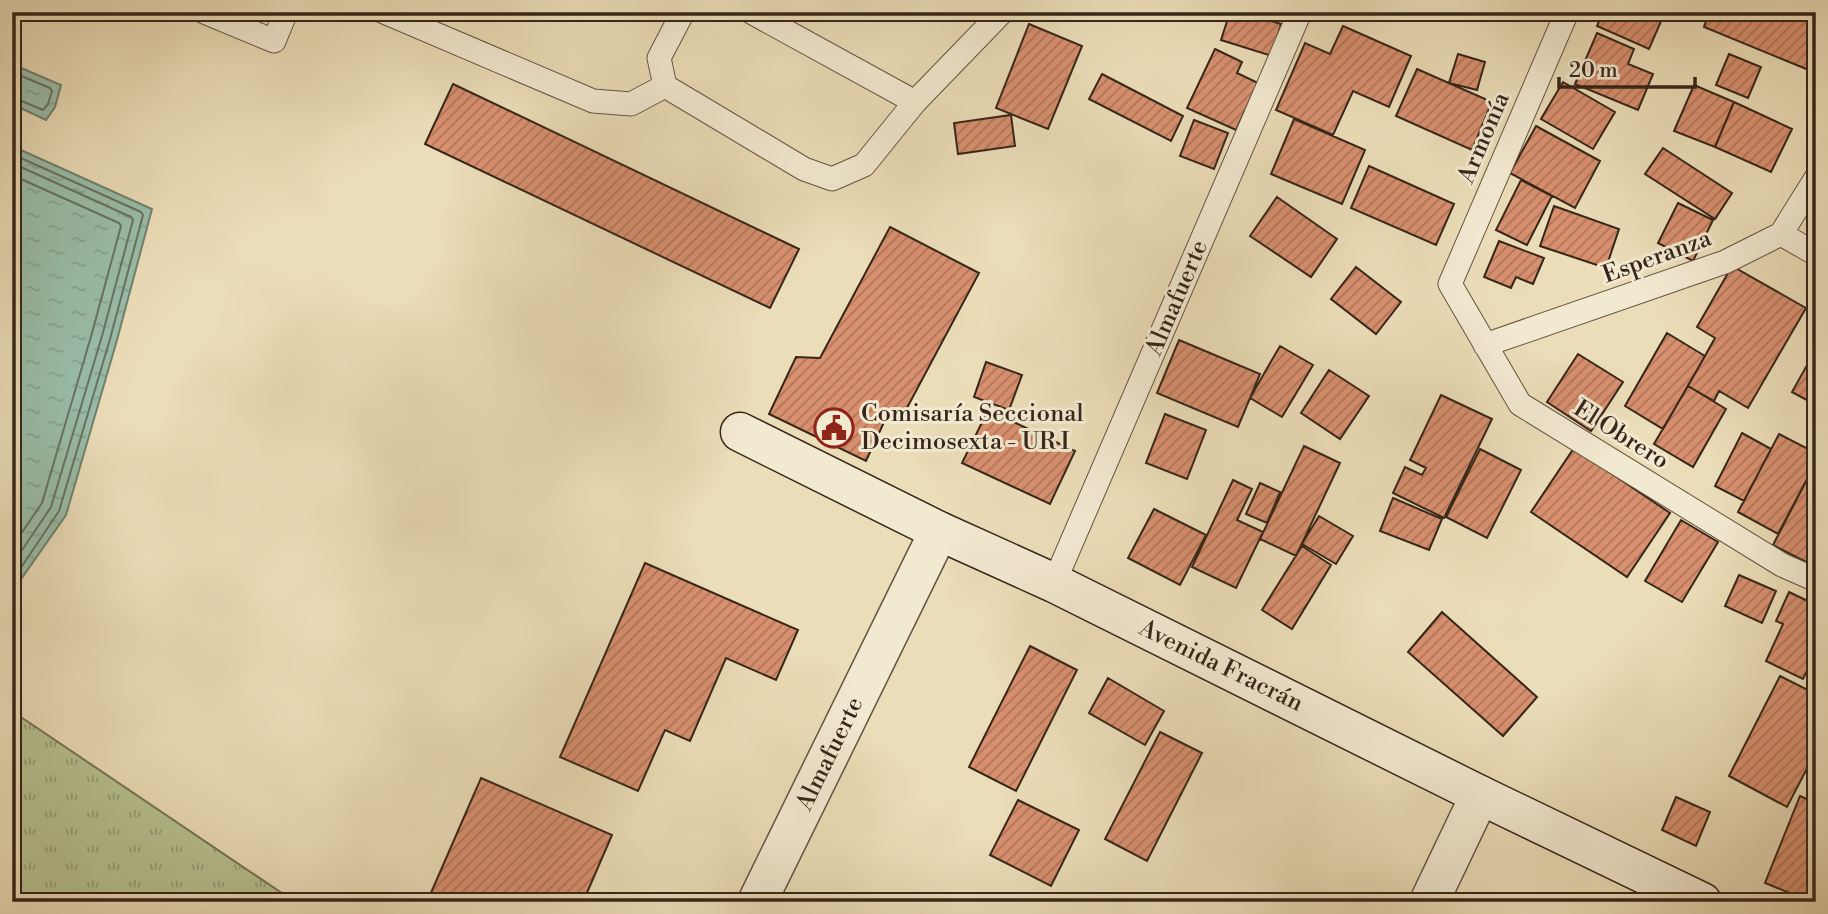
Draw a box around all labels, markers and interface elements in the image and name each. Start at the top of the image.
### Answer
scale bar [1559,46,1695,90]
text: 20 m [1569,58,1618,84]
street label: Armonía [1451,87,1517,189]
street label: Esperanza [1599,223,1716,291]
street label: Almafuerte [1139,236,1215,361]
street label: El Obrero [1568,394,1674,476]
place label: Comisaría Seccional Decimosexta - UR I [861,399,1084,457]
public building icon: Comisaría Seccional Decimosexta - UR I [813,407,855,449]
street label: Avenida Fracrán [1133,613,1308,719]
street label: Almafuerte [789,692,870,817]

